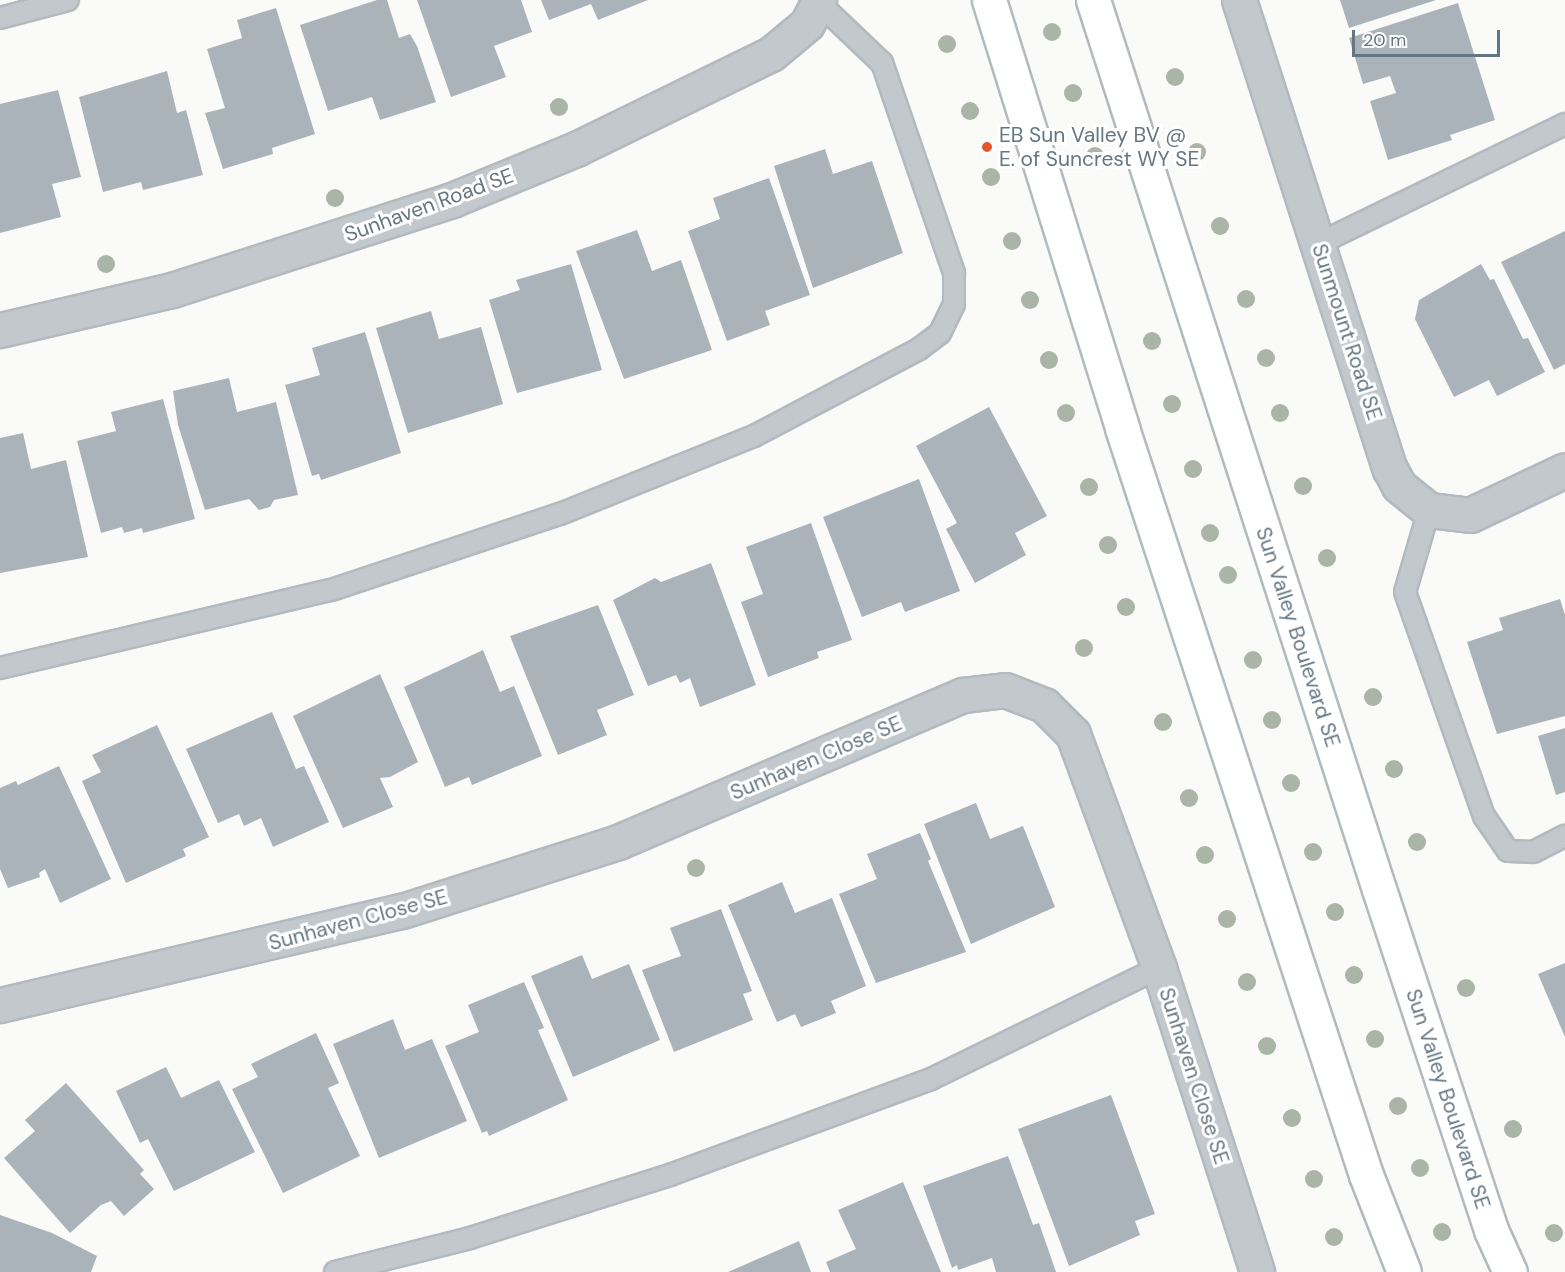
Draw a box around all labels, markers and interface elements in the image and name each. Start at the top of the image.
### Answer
scale bar [1355,18,1504,56]
text: 20 m [1363,28,1406,52]
place label: EB Sun Valley BV @ E. of Suncrest WY SE [999,122,1199,172]
marker: EB Sun Valley BV @ E. of Suncrest WY SE [980,140,994,154]
street label: Sunhaven Road SE [341,163,517,247]
street label: Sunmount Road SE [1307,241,1387,423]
street label: Sun Valley Boulevard SE [1251,524,1345,750]
street label: Sunhaven Close SE [726,710,906,806]
street label: Sunhaven Close SE [266,884,450,956]
street label: Sunhaven Close SE [1154,985,1234,1167]
street label: Sun Valley Boulevard SE [1401,986,1495,1212]

